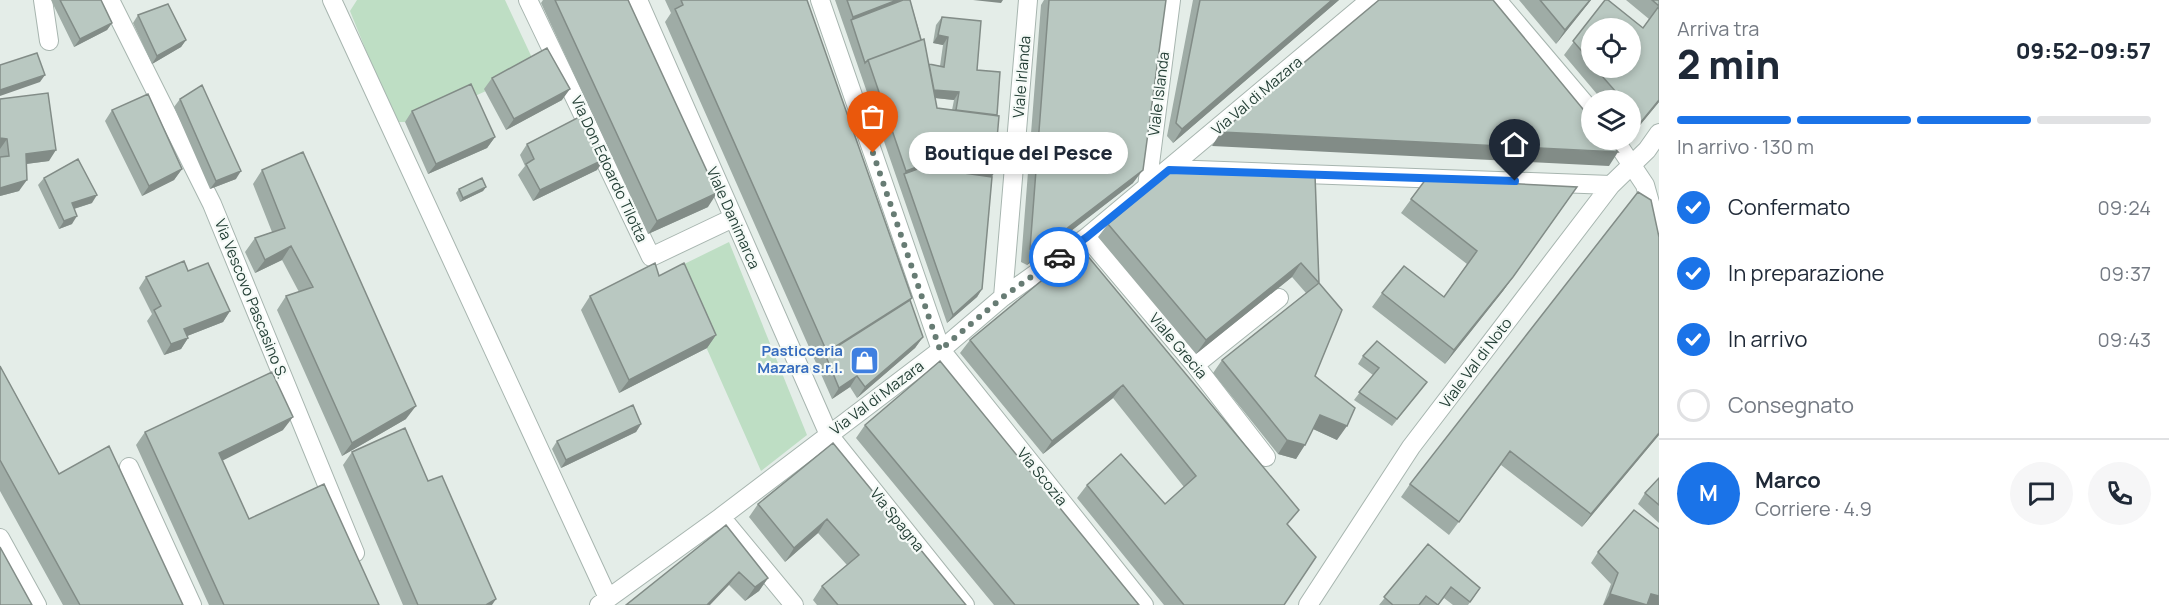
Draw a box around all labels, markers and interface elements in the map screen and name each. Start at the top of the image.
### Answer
text: Arriva tra [1677,15,1759,42]
map controls [1581,18,1641,150]
button: locate [1581,18,1641,78]
street label: Viale Irlanda [1007,35,1036,119]
text: 09:52–09:57 [2016,36,2151,66]
text: 2 min [1677,37,1780,91]
street label: Viale Islanda [1143,50,1174,137]
street label: Via Val di Mazara [1207,51,1306,140]
button: layers [1581,90,1641,150]
pin [847,91,898,153]
street label: Via Don Edoardo Tilotta [566,92,653,245]
icon: bag [856,100,889,133]
pin [1489,119,1540,181]
icon: home [1498,128,1531,161]
callout: Boutique del Pesce [909,132,1128,174]
text: In arrivo · 130 m [1677,133,1814,160]
text: Boutique del Pesce [924,139,1113,166]
street label: Viale Danimarca [702,163,765,272]
icon: check [1677,191,1710,224]
text: Confermato [1728,192,1850,222]
text: 09:24 [2098,194,2151,221]
street label: Via Vescovo Pascasino S. [210,216,293,382]
courier [1029,227,1089,287]
icon: car [1043,241,1076,274]
icon: check [1677,257,1710,290]
text: In preparazione [1728,258,1884,288]
text: 09:37 [2099,260,2151,287]
street label: Viale Grecia [1145,308,1212,383]
street label: Viale Val di Noto [1435,313,1517,412]
icon: check [1677,323,1710,356]
text: In arrivo [1728,324,1808,354]
text: 09:43 [2098,326,2151,353]
place label: Pasticceria Mazara s.r.l. [757,340,843,378]
shop icon: Pasticceria Mazara s.r.l. [848,344,880,376]
street label: Via Val di Mazara [825,355,928,440]
text: Consegnato [1728,390,1854,420]
street label: Via Scozia [1012,443,1072,510]
button: chat [2010,462,2073,525]
button: phone [2088,462,2151,525]
text: Marco [1755,465,1821,495]
text: M [1699,478,1718,508]
street label: Via Spagna [865,483,930,556]
text: Corriere · 4.9 [1755,495,1872,522]

